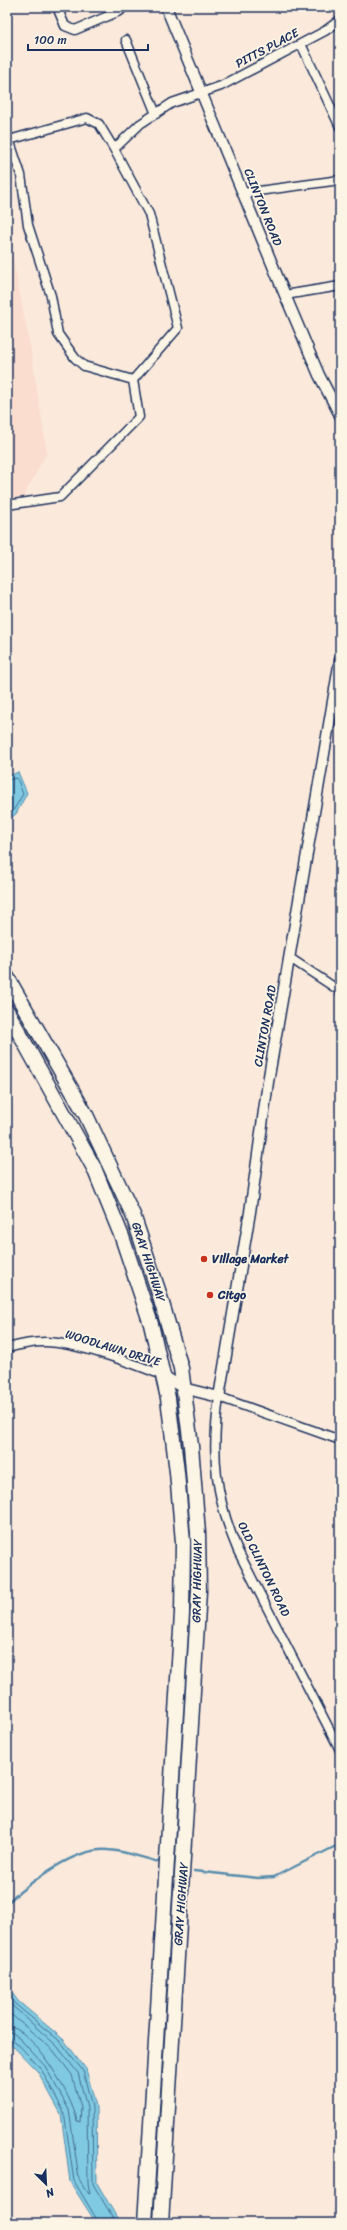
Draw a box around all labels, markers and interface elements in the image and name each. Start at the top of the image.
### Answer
street label: PITTS PLACE [231,21,304,74]
scale bar [28,26,148,52]
text: 100 m [34,29,67,51]
street label: CLINTON ROAD [237,165,289,250]
street label: CLINTON ROAD [247,983,283,1068]
street label: GRAY HIGHWAY [125,1219,172,1305]
place label: Village Market [212,1248,290,1270]
marker: Village Market [199,1254,209,1264]
place label: Citgo [217,1284,247,1306]
marker: Citgo [205,1290,215,1300]
street label: WOODLAWN DRIVE [62,1323,165,1373]
street label: OLD CLINTON ROAD [231,1518,297,1620]
street label: GRAY HIGHWAY [185,1539,209,1623]
street label: GRAY HIGHWAY [167,1861,195,1946]
north arrow [26,2164,66,2204]
text: N [42,2182,58,2203]

